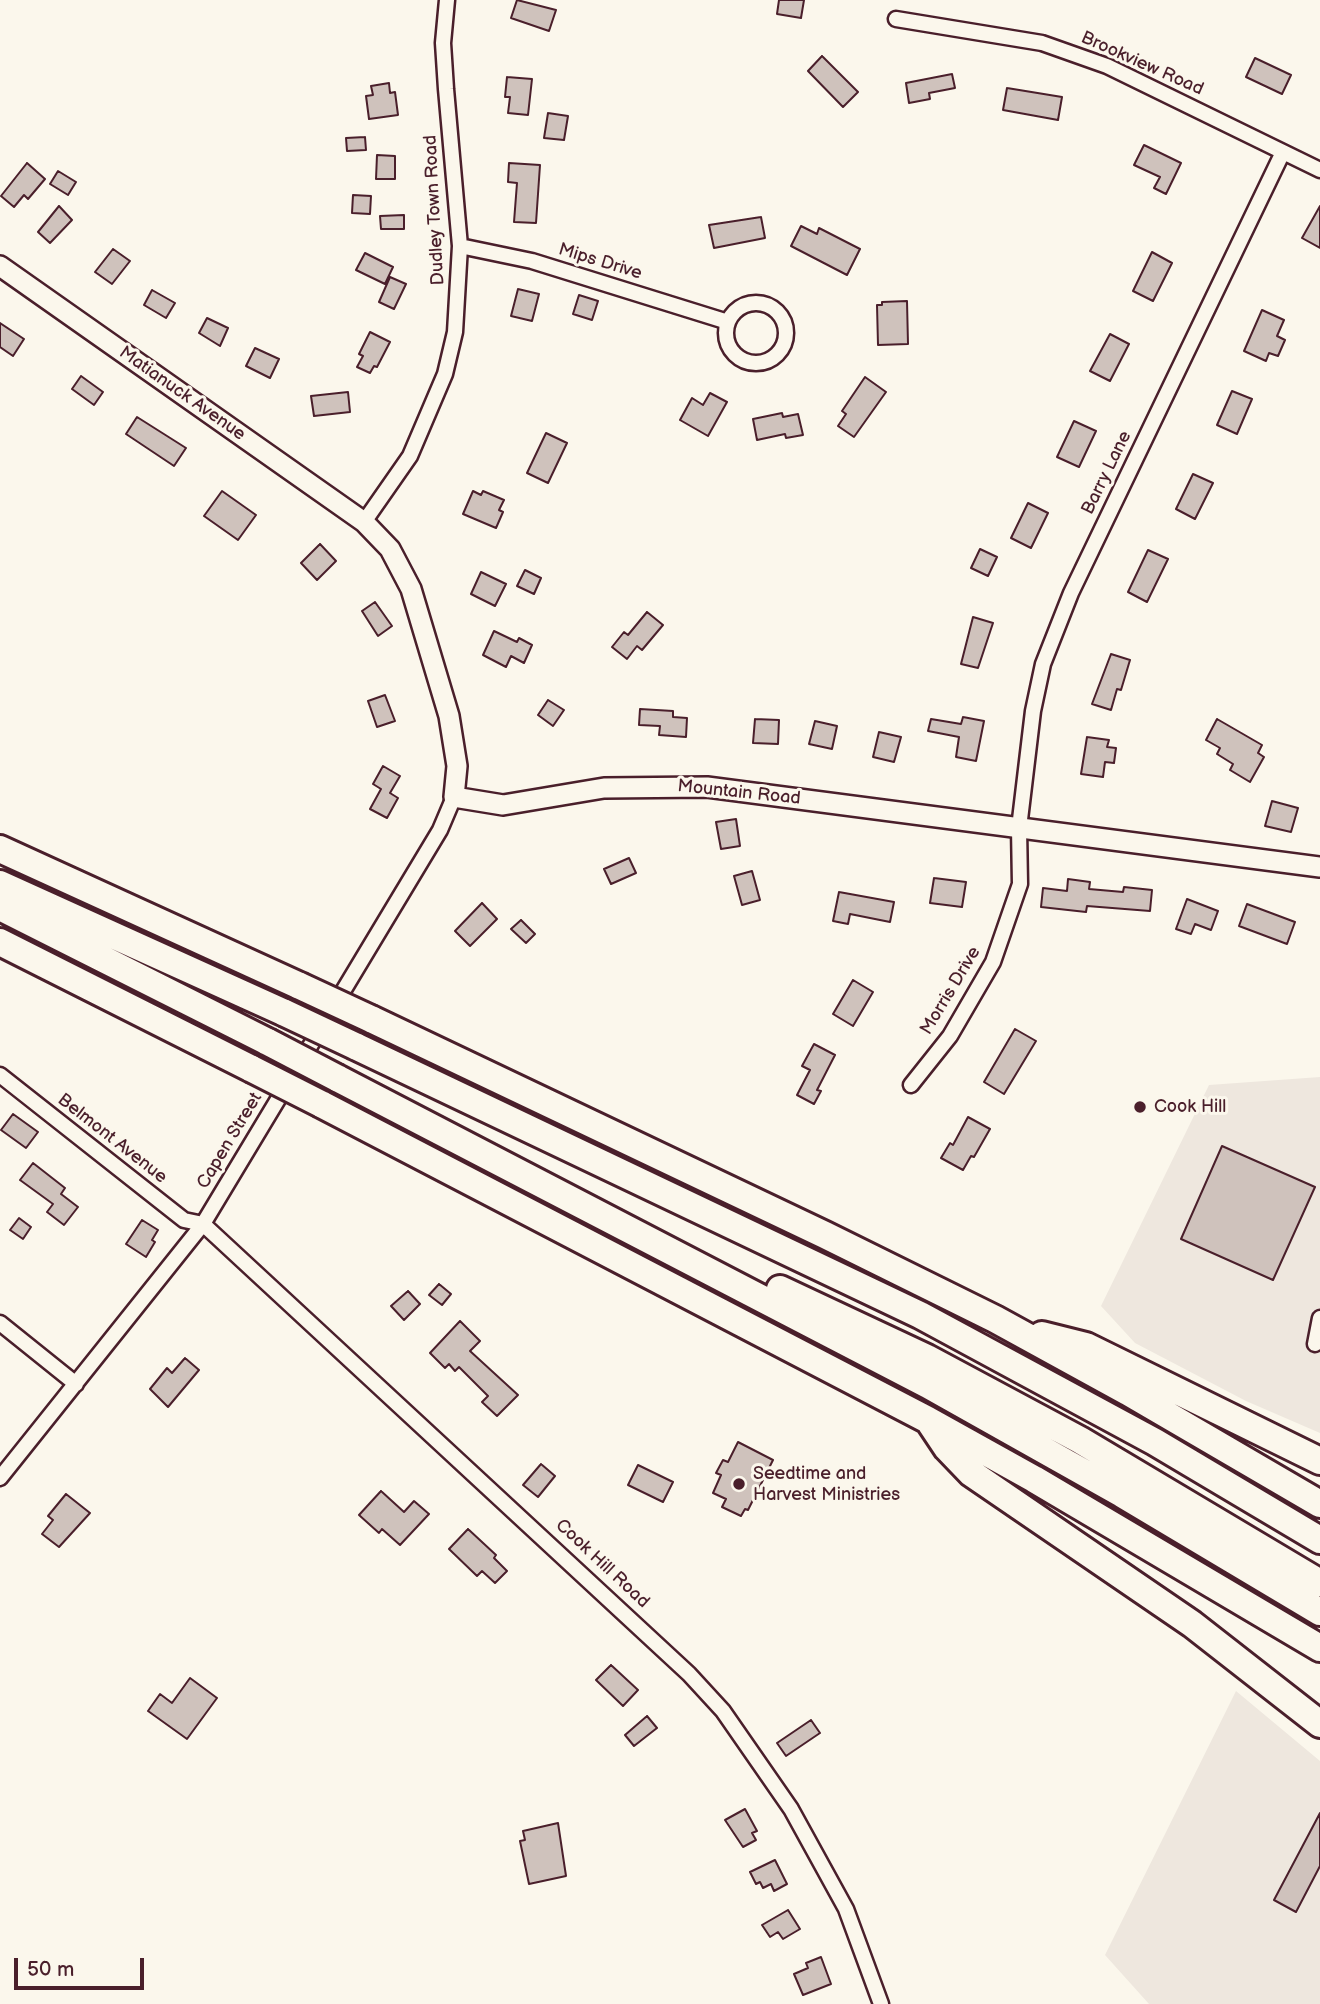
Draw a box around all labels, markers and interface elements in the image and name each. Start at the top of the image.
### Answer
street label: Brookview Road [1077,27,1207,101]
street label: Dudley Town Road [420,134,450,286]
street label: Mips Drive [556,239,644,285]
street label: Matianuck Avenue [115,342,249,446]
street label: Barry Lane [1078,428,1136,518]
street label: Mountain Road [676,776,802,810]
street label: Morris Drive [916,943,986,1039]
street label: Capen Street [193,1089,267,1193]
street label: Belmont Avenue [53,1090,171,1188]
place label: Cook Hill [1154,1096,1226,1118]
marker: Cook Hill [1132,1099,1148,1115]
place label: Seedtime and Harvest Ministries [753,1463,900,1506]
marker: Seedtime and Harvest Ministries [731,1476,747,1492]
street label: Cook Hill Road [550,1515,654,1613]
scale bar [18,1944,147,1988]
text: 50 m [27,1957,74,1982]

